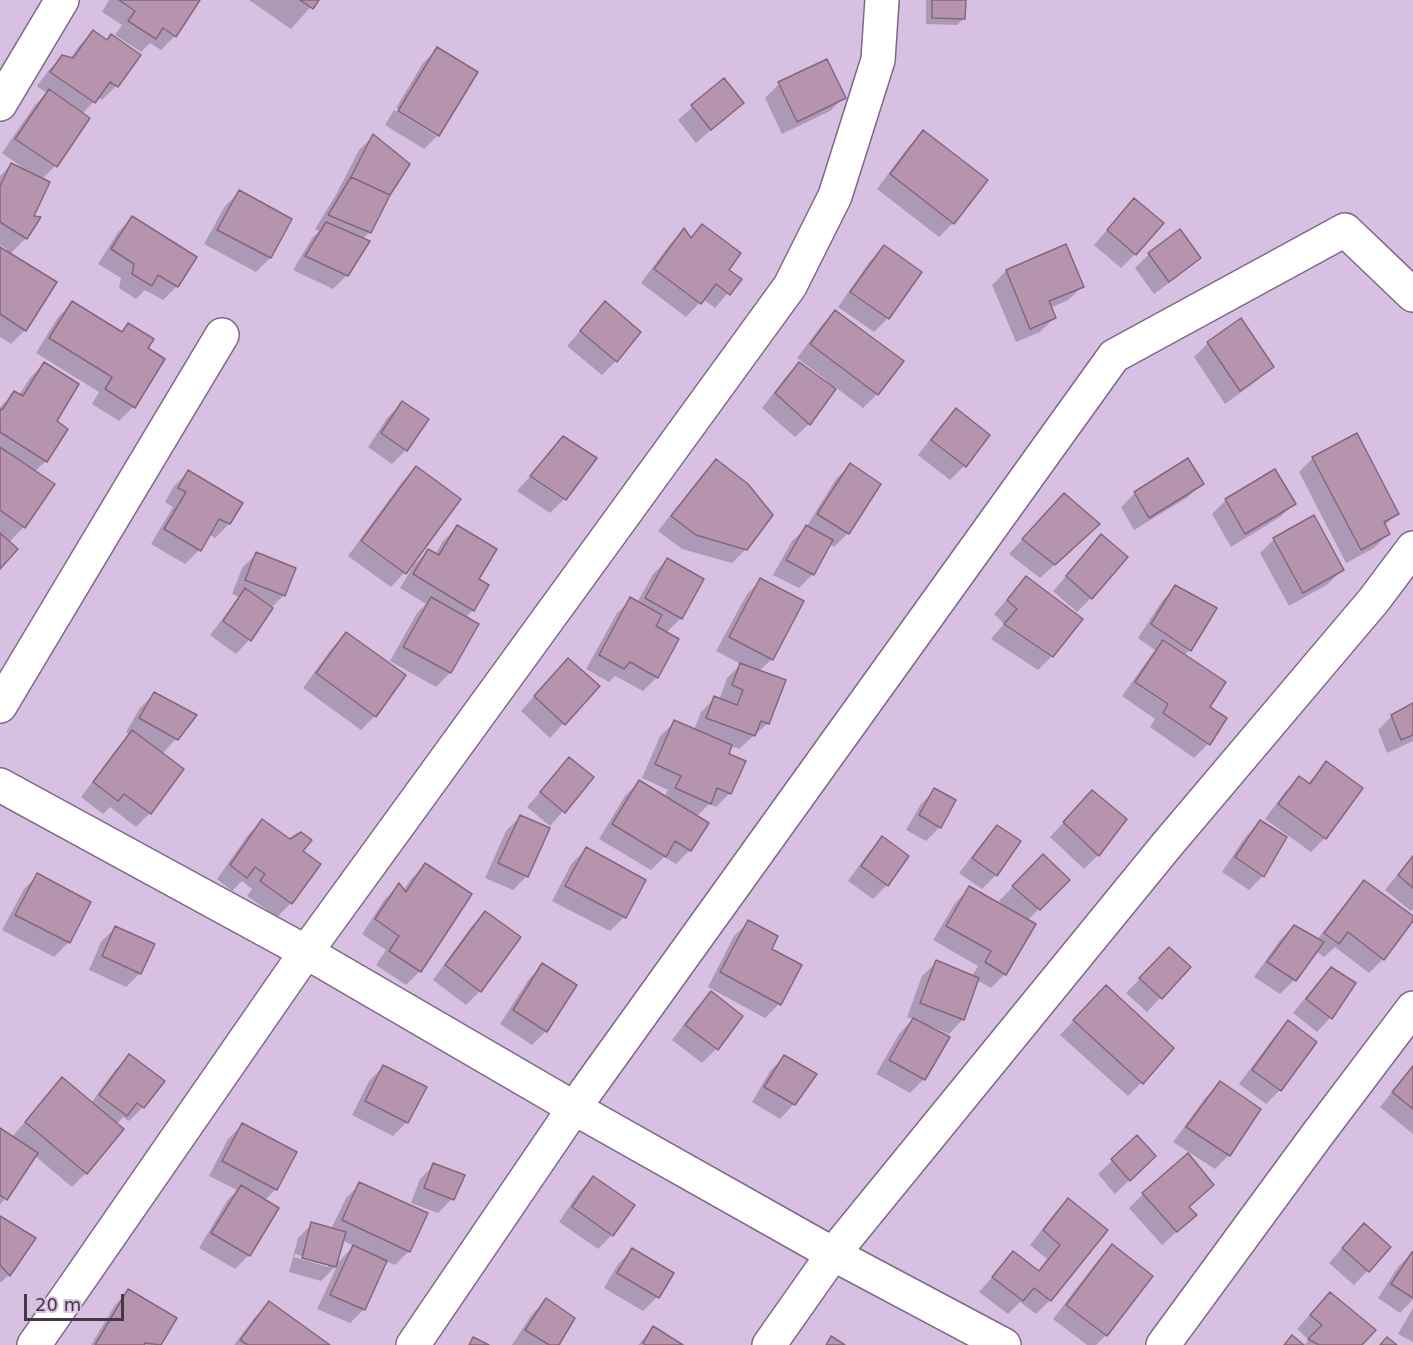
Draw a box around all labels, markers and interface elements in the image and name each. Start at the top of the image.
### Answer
scale bar [27,1282,128,1320]
text: 20 m [35,1294,81,1315]

